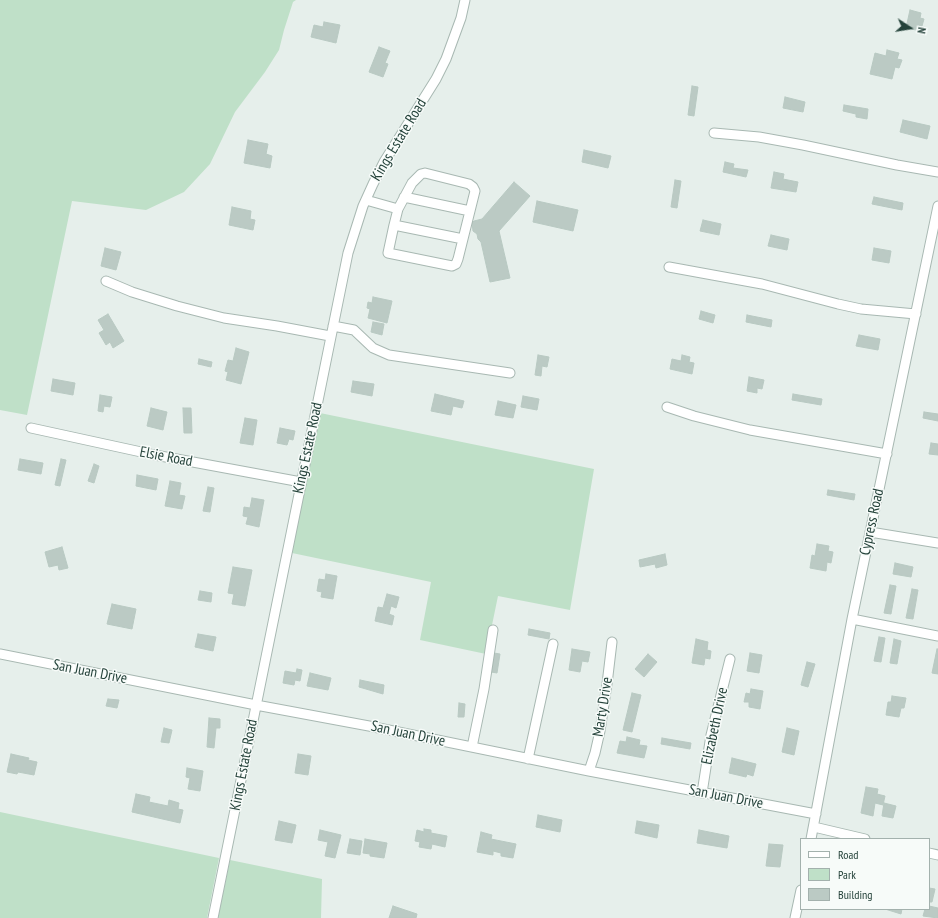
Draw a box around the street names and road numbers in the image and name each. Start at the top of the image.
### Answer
street label: Kings Estate Road [367,96,431,184]
street label: Kings Estate Road [290,401,326,495]
street label: Elsie Road [138,443,194,471]
street label: Cypress Road [856,487,888,557]
street label: San Juan Drive [51,656,129,688]
street label: Marty Drive [589,676,617,738]
street label: Elizabeth Drive [698,686,732,766]
street label: San Juan Drive [369,717,447,751]
street label: Kings Estate Road [226,718,262,812]
street label: San Juan Drive [687,781,765,813]

